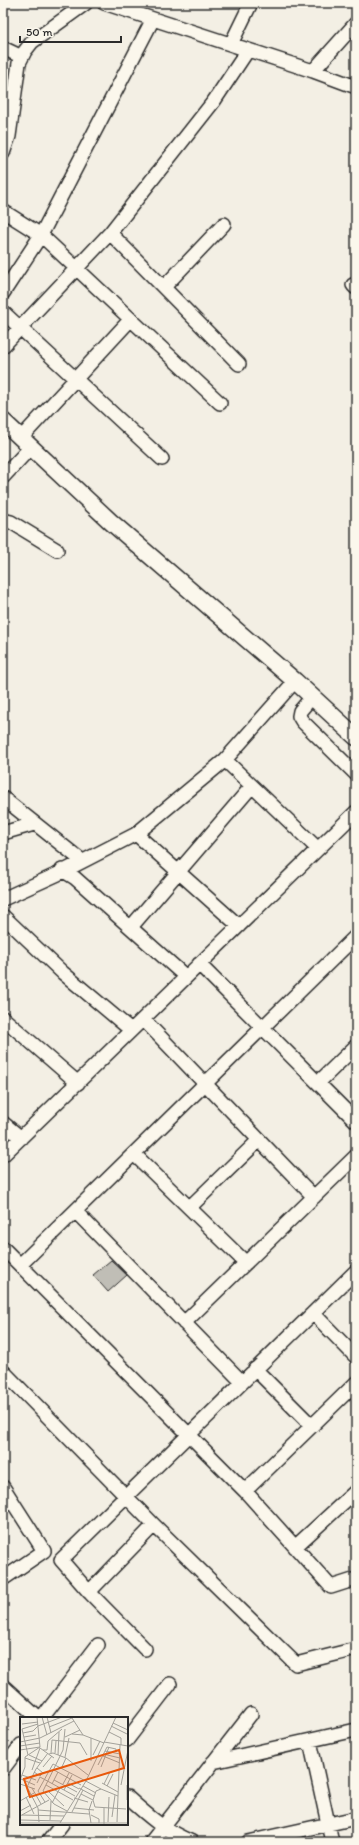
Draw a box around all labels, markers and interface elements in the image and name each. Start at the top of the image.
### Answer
scale bar [20,18,121,44]
text: 50 m [26,25,52,39]
inset map [20,1717,128,1825]

